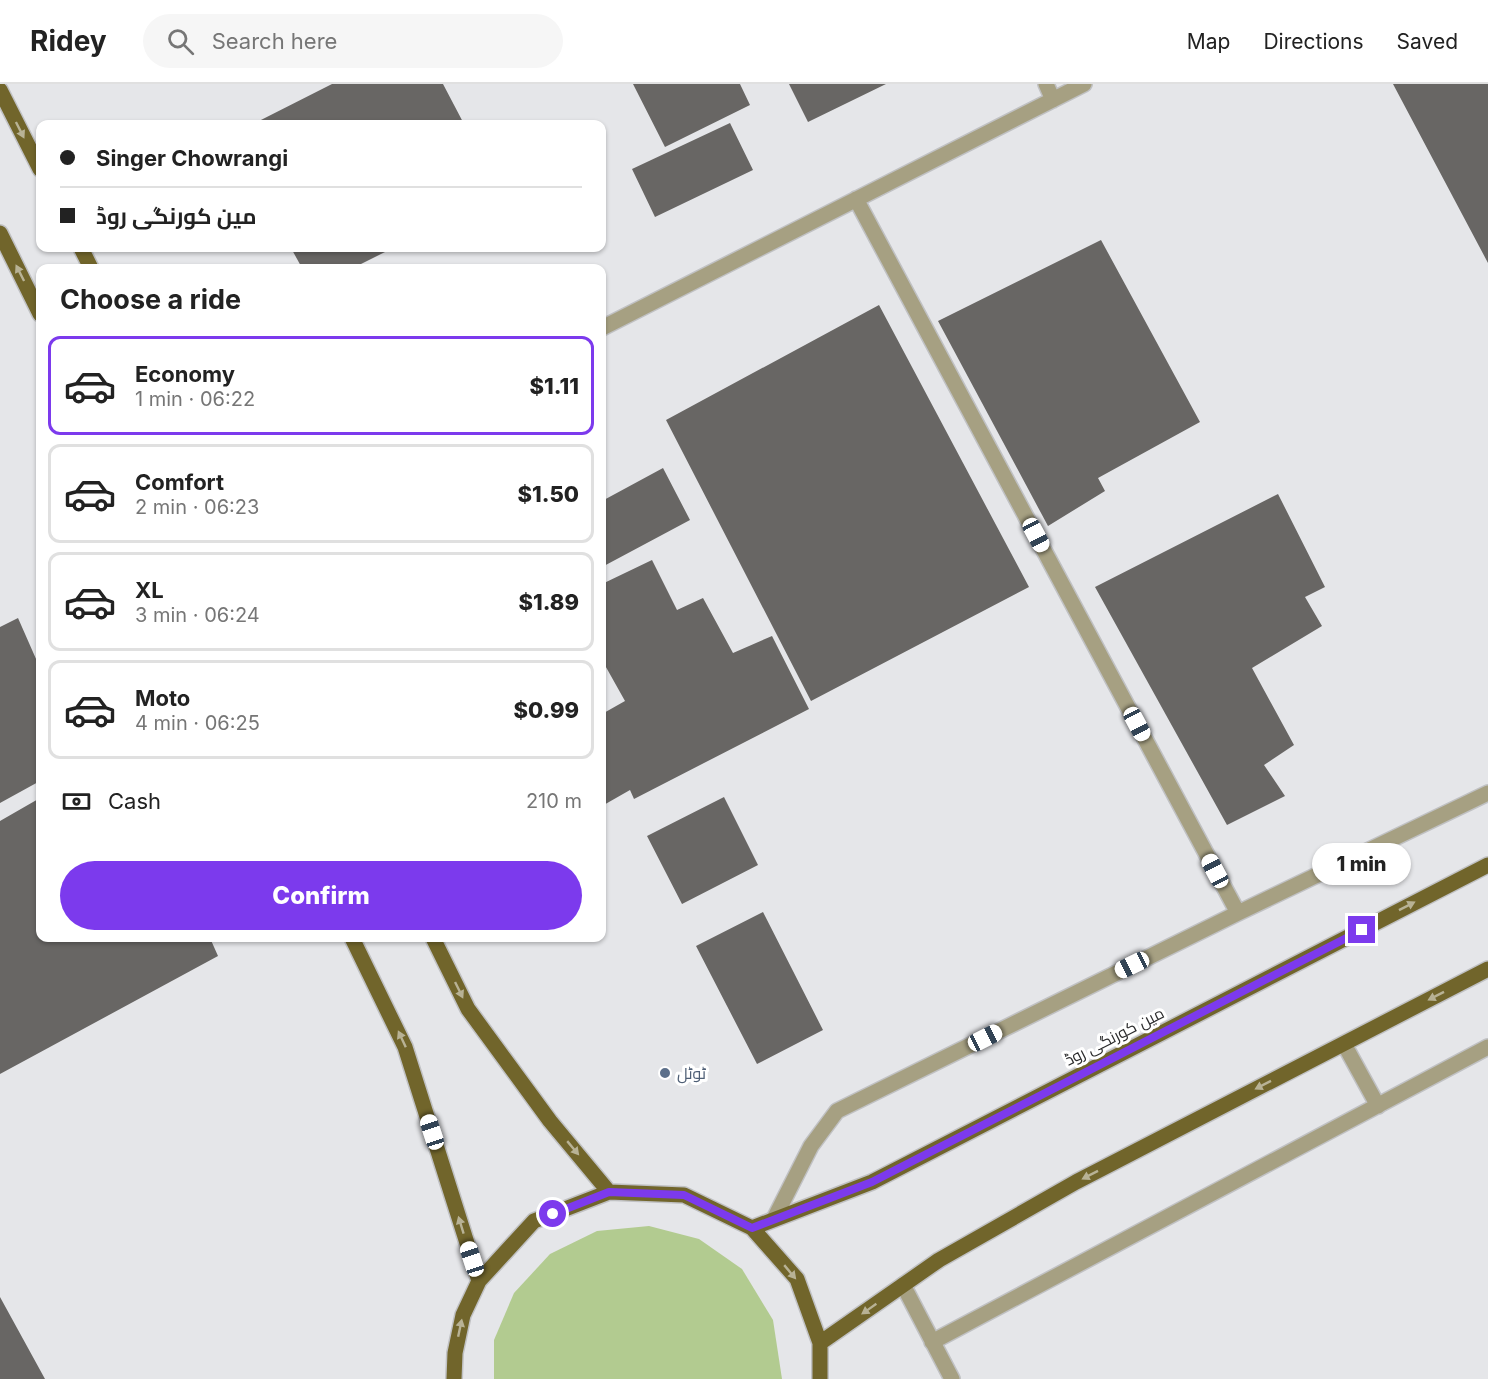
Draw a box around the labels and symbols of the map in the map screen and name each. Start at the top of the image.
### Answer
one-way arrow [15,121,25,138]
one-way arrow [16,265,25,282]
car [1020,515,1052,555]
car [1121,704,1153,744]
callout: 1 min [1312,843,1412,885]
car [1199,851,1231,891]
one-way arrow [1398,902,1416,912]
route end [1348,916,1375,943]
car [1112,949,1152,981]
one-way arrow [454,982,464,999]
one-way arrow [1427,991,1444,1001]
street label: مین کورنگی روڈ [1061,1002,1168,1071]
car [965,1022,1005,1054]
one-way arrow [397,1031,406,1048]
place label: ٹوٹل [677,1063,707,1084]
marker: ٹوٹل [658,1066,672,1080]
one-way arrow [1254,1080,1272,1090]
car [418,1112,446,1152]
one-way arrow [566,1140,579,1156]
one-way arrow [1081,1170,1098,1180]
route start [539,1200,566,1227]
one-way arrow [456,1216,465,1234]
car [458,1239,486,1279]
one-way arrow [784,1264,797,1280]
one-way arrow [862,1303,878,1315]
one-way arrow [456,1318,465,1337]

